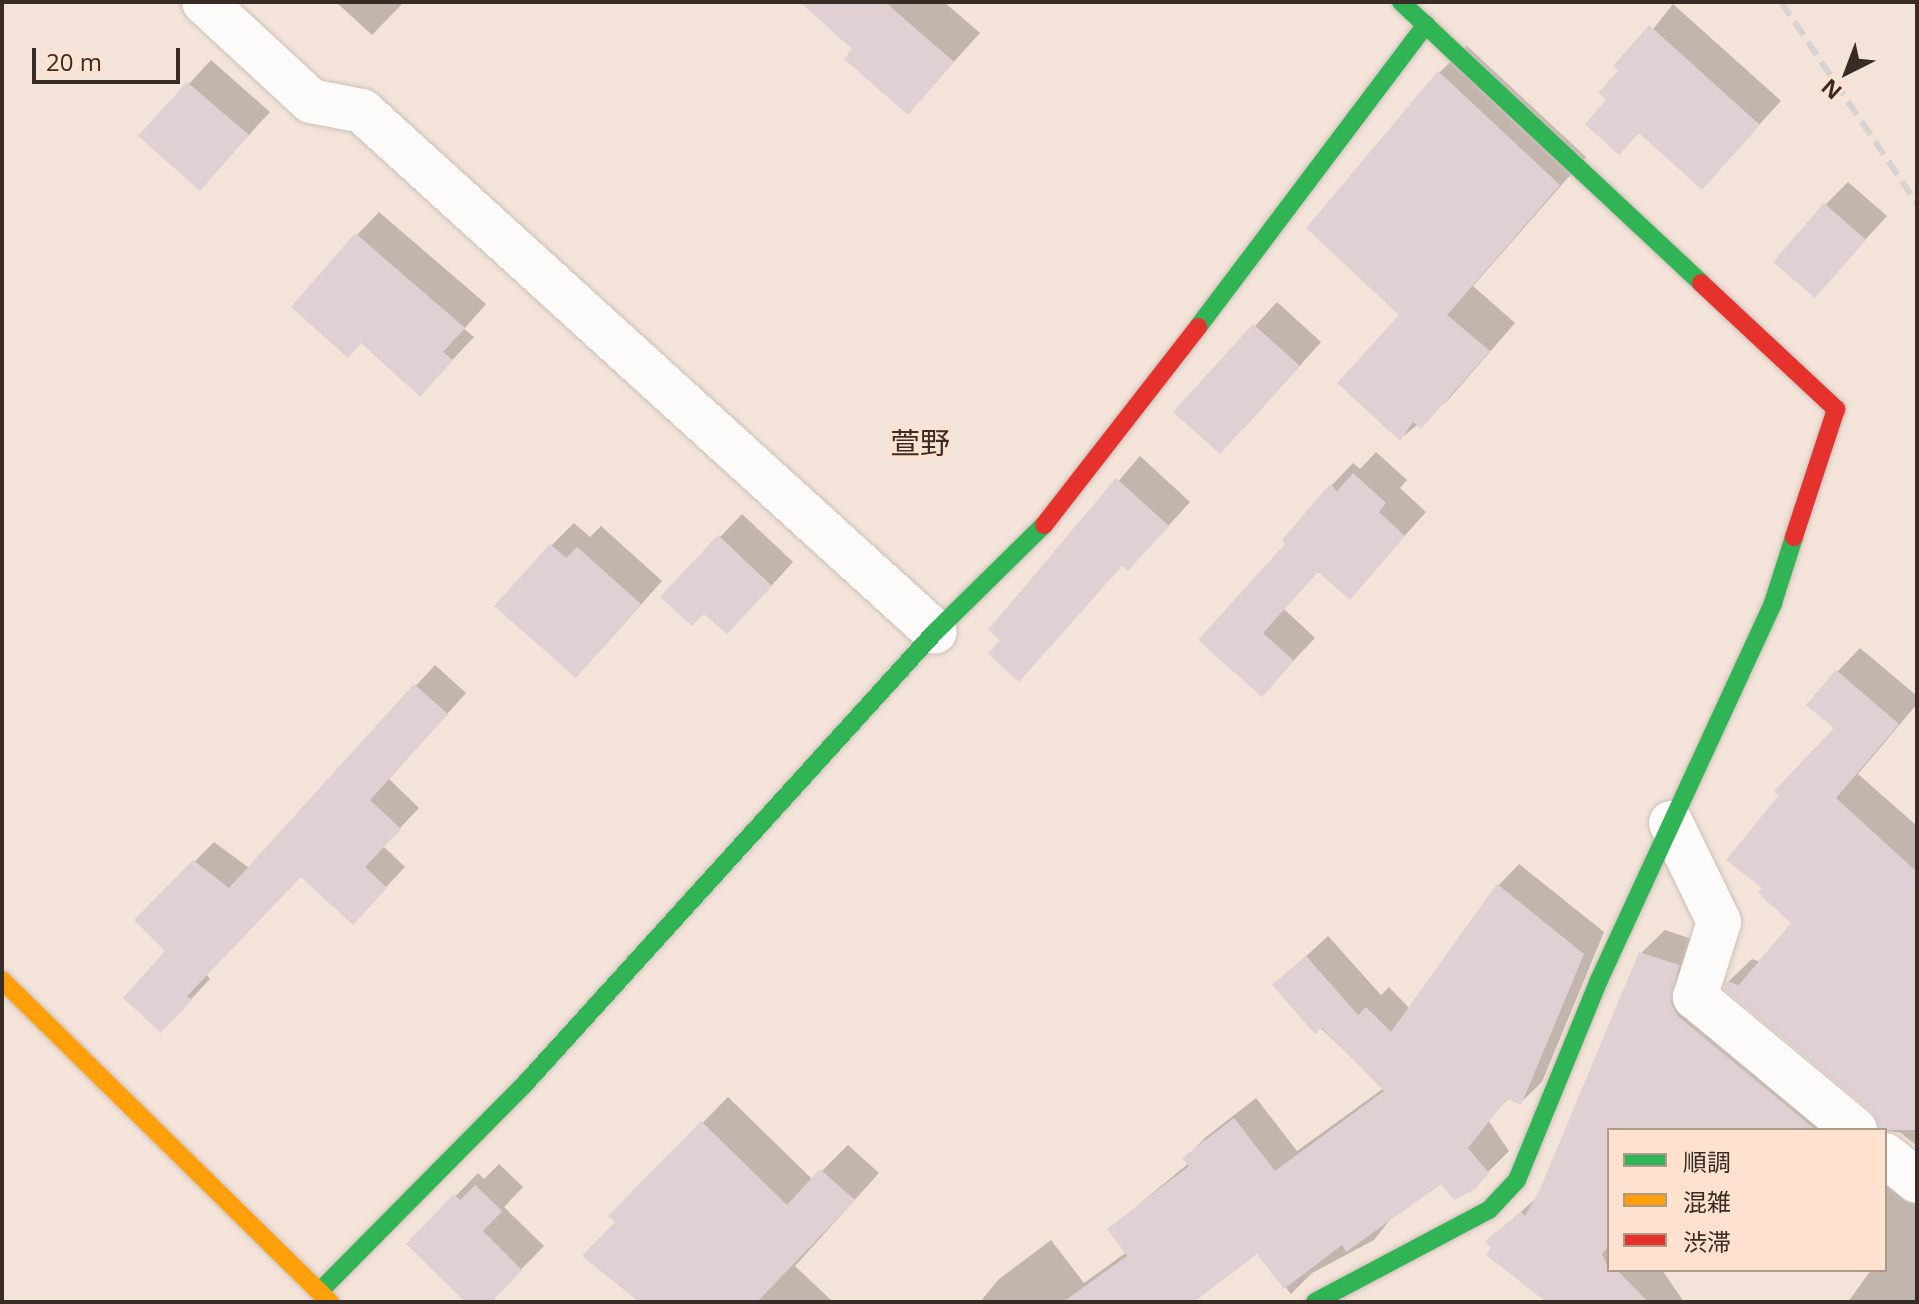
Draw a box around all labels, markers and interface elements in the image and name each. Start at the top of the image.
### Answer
scale bar [36,32,184,82]
north arrow [1807,32,1887,112]
text: 20 m [46,45,102,78]
text: N [1814,73,1848,107]
district label: 萱野 [890,425,950,461]
legend [1607,1128,1887,1272]
text: 順調 [1683,1145,1731,1178]
text: 混雑 [1683,1185,1731,1218]
text: 渋滞 [1683,1225,1731,1258]

